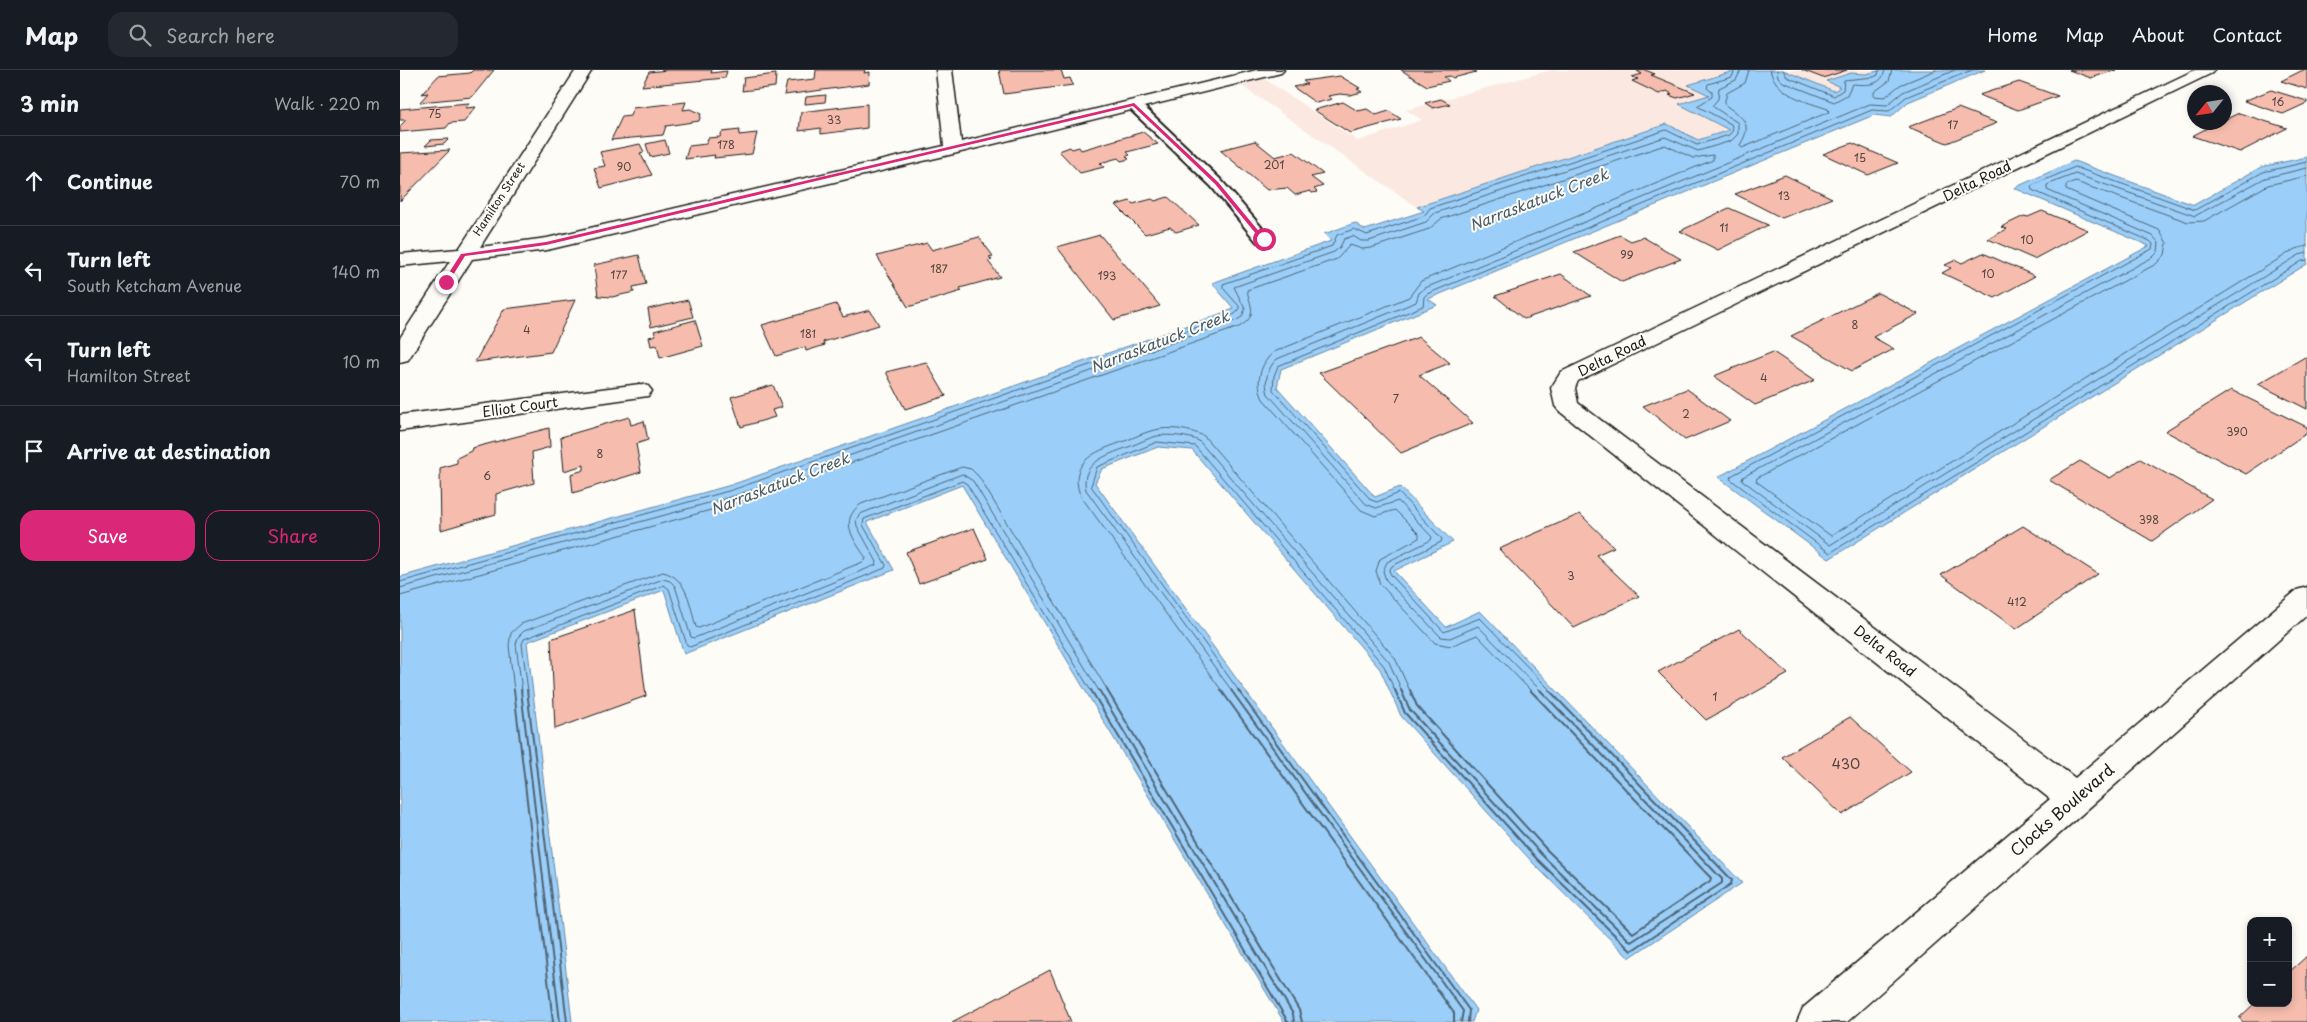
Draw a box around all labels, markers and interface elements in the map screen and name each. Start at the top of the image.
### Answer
search box [108,12,458,57]
text: Map [25,17,78,53]
icon: search [126,21,154,49]
text: Search here [166,21,275,49]
text: Home [1987,21,2037,48]
text: Map [2065,21,2104,48]
text: About [2132,21,2184,48]
text: Contact [2212,21,2282,48]
north arrow [2187,85,2232,130]
text: 3 min [20,87,79,119]
text: Walk · 220 m [274,91,380,115]
house number: 16 [2272,93,2285,110]
house number: 75 [429,105,441,122]
house number: 33 [827,111,841,128]
house number: 17 [1948,116,1959,133]
house number: 178 [717,136,735,153]
house number: 15 [1854,149,1866,166]
street label: Delta Road [1939,155,2015,206]
house number: 201 [1264,156,1284,173]
street label: Hamilton Street [468,158,529,239]
house number: 90 [617,158,631,175]
water label: Narraskatuck Creek [1466,161,1612,236]
icon: ahead [20,167,48,195]
text: Continue [67,167,153,195]
text: 70 m [340,169,380,193]
house number: 13 [1778,187,1790,204]
house number: 11 [1719,219,1729,236]
route start [1253,228,1276,251]
house number: 10 [2021,231,2033,248]
text: Turn left [67,245,151,273]
house number: 99 [1620,246,1634,263]
icon: left [20,257,48,285]
text: 140 m [332,259,380,283]
house number: 187 [930,260,948,277]
house number: 10 [1982,265,1994,282]
house number: 177 [611,266,628,283]
house number: 193 [1098,267,1116,284]
route end [435,271,458,294]
text: South Ketcham Avenue [67,273,242,297]
water label: Narraskatuck Creek [1087,303,1233,378]
house number: 8 [1852,316,1859,333]
house number: 4 [523,321,531,338]
house number: 181 [800,325,816,342]
street label: Delta Road [1574,330,1650,381]
text: Turn left [67,335,151,363]
icon: left [20,347,48,375]
text: 10 m [343,349,380,373]
text: Hamilton Street [67,363,191,387]
house number: 4 [1760,369,1768,386]
house number: 7 [1393,390,1399,407]
street label: Elliot Court [481,391,559,422]
house number: 2 [1682,405,1690,422]
house number: 390 [2226,423,2248,440]
icon: arrive [20,437,48,465]
text: Arrive at destination [67,437,271,465]
house number: 8 [597,445,604,462]
water label: Narraskatuck Creek [707,445,853,520]
house number: 6 [483,467,491,484]
button: Save [20,510,195,561]
button: Share [205,510,380,561]
house number: 398 [2139,511,2159,528]
house number: 3 [1567,567,1575,584]
house number: 412 [2007,593,2027,610]
street label: Delta Road [1850,620,1921,682]
house number: 1 [1713,688,1718,705]
house number: 430 [1832,753,1860,774]
street label: Clocks Boulevard [2004,757,2119,861]
map controls [2247,917,2292,1007]
button: + [2247,917,2292,962]
button: − [2247,962,2292,1007]

